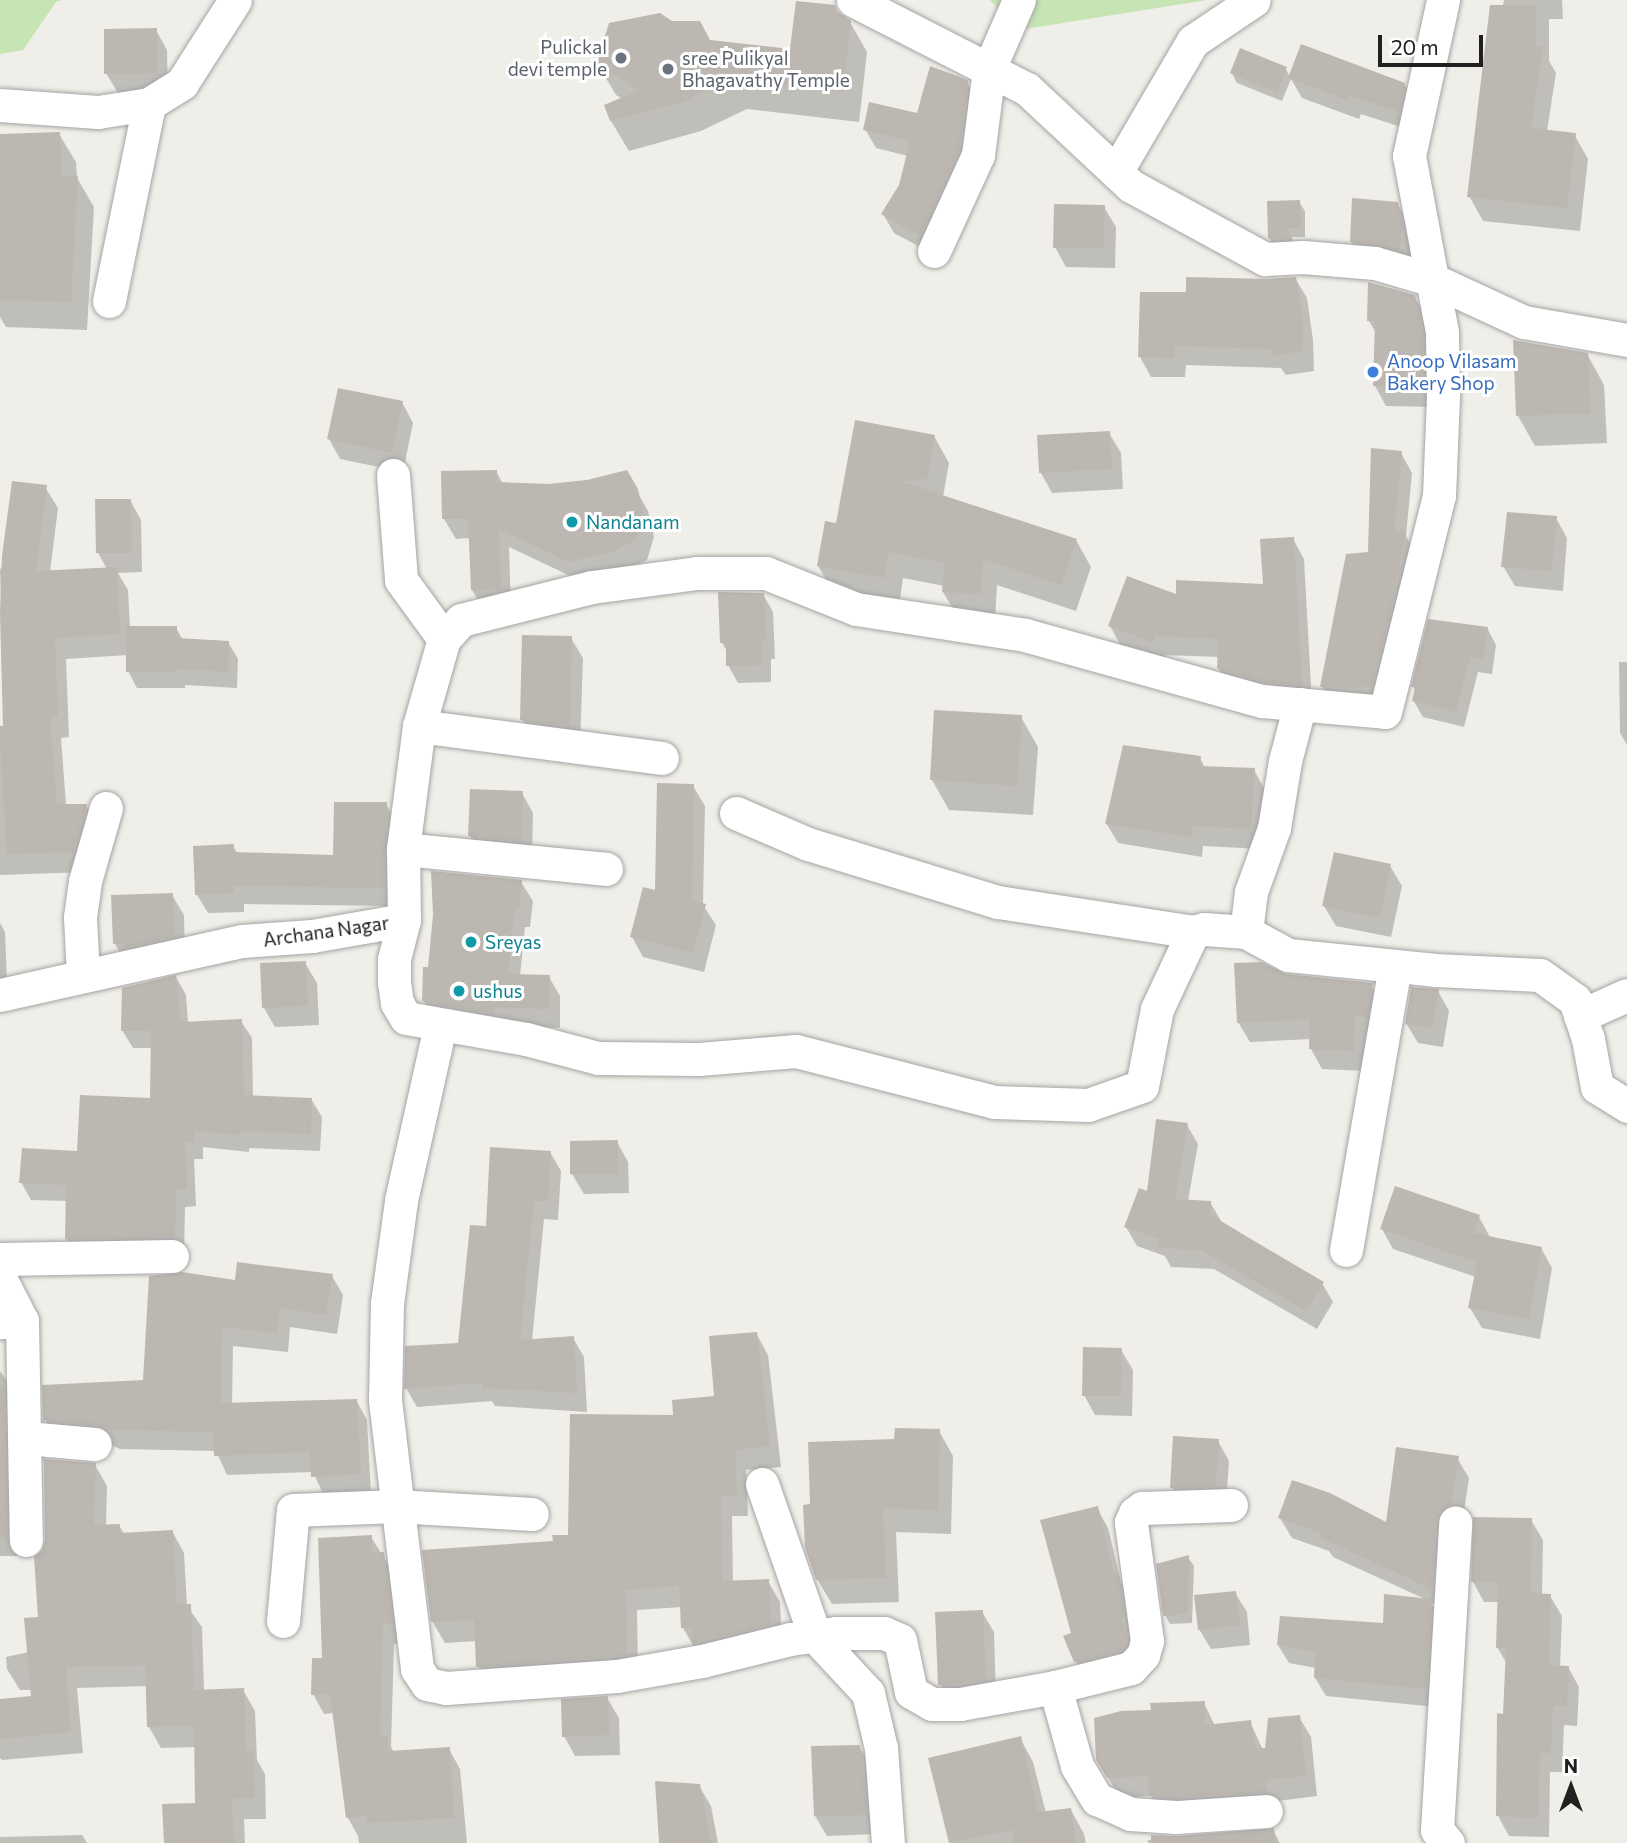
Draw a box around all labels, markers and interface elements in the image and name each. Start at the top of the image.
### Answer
scale bar [1382,21,1487,65]
text: 20 m [1391,34,1439,59]
place label: Pulickal devi temple [508,36,607,80]
place label: sree Pulikyal Bhagavathy Temple [682,47,850,91]
marker: Pulickal devi temple [613,50,629,66]
marker: sree Pulikyal Bhagavathy Temple [660,61,676,77]
place label: Anoop Vilasam Bakery Shop [1387,350,1516,394]
marker: Anoop Vilasam Bakery Shop [1365,364,1381,380]
place label: Nandanam [586,511,679,533]
marker: Nandanam [564,514,580,530]
street label: Archana Nagar [262,911,390,951]
place label: Sreyas [485,931,541,953]
marker: Sreyas [463,934,479,950]
place label: ushus [473,980,522,1002]
marker: ushus [451,983,467,999]
north arrow [1536,1752,1606,1822]
text: N [1564,1754,1578,1777]

